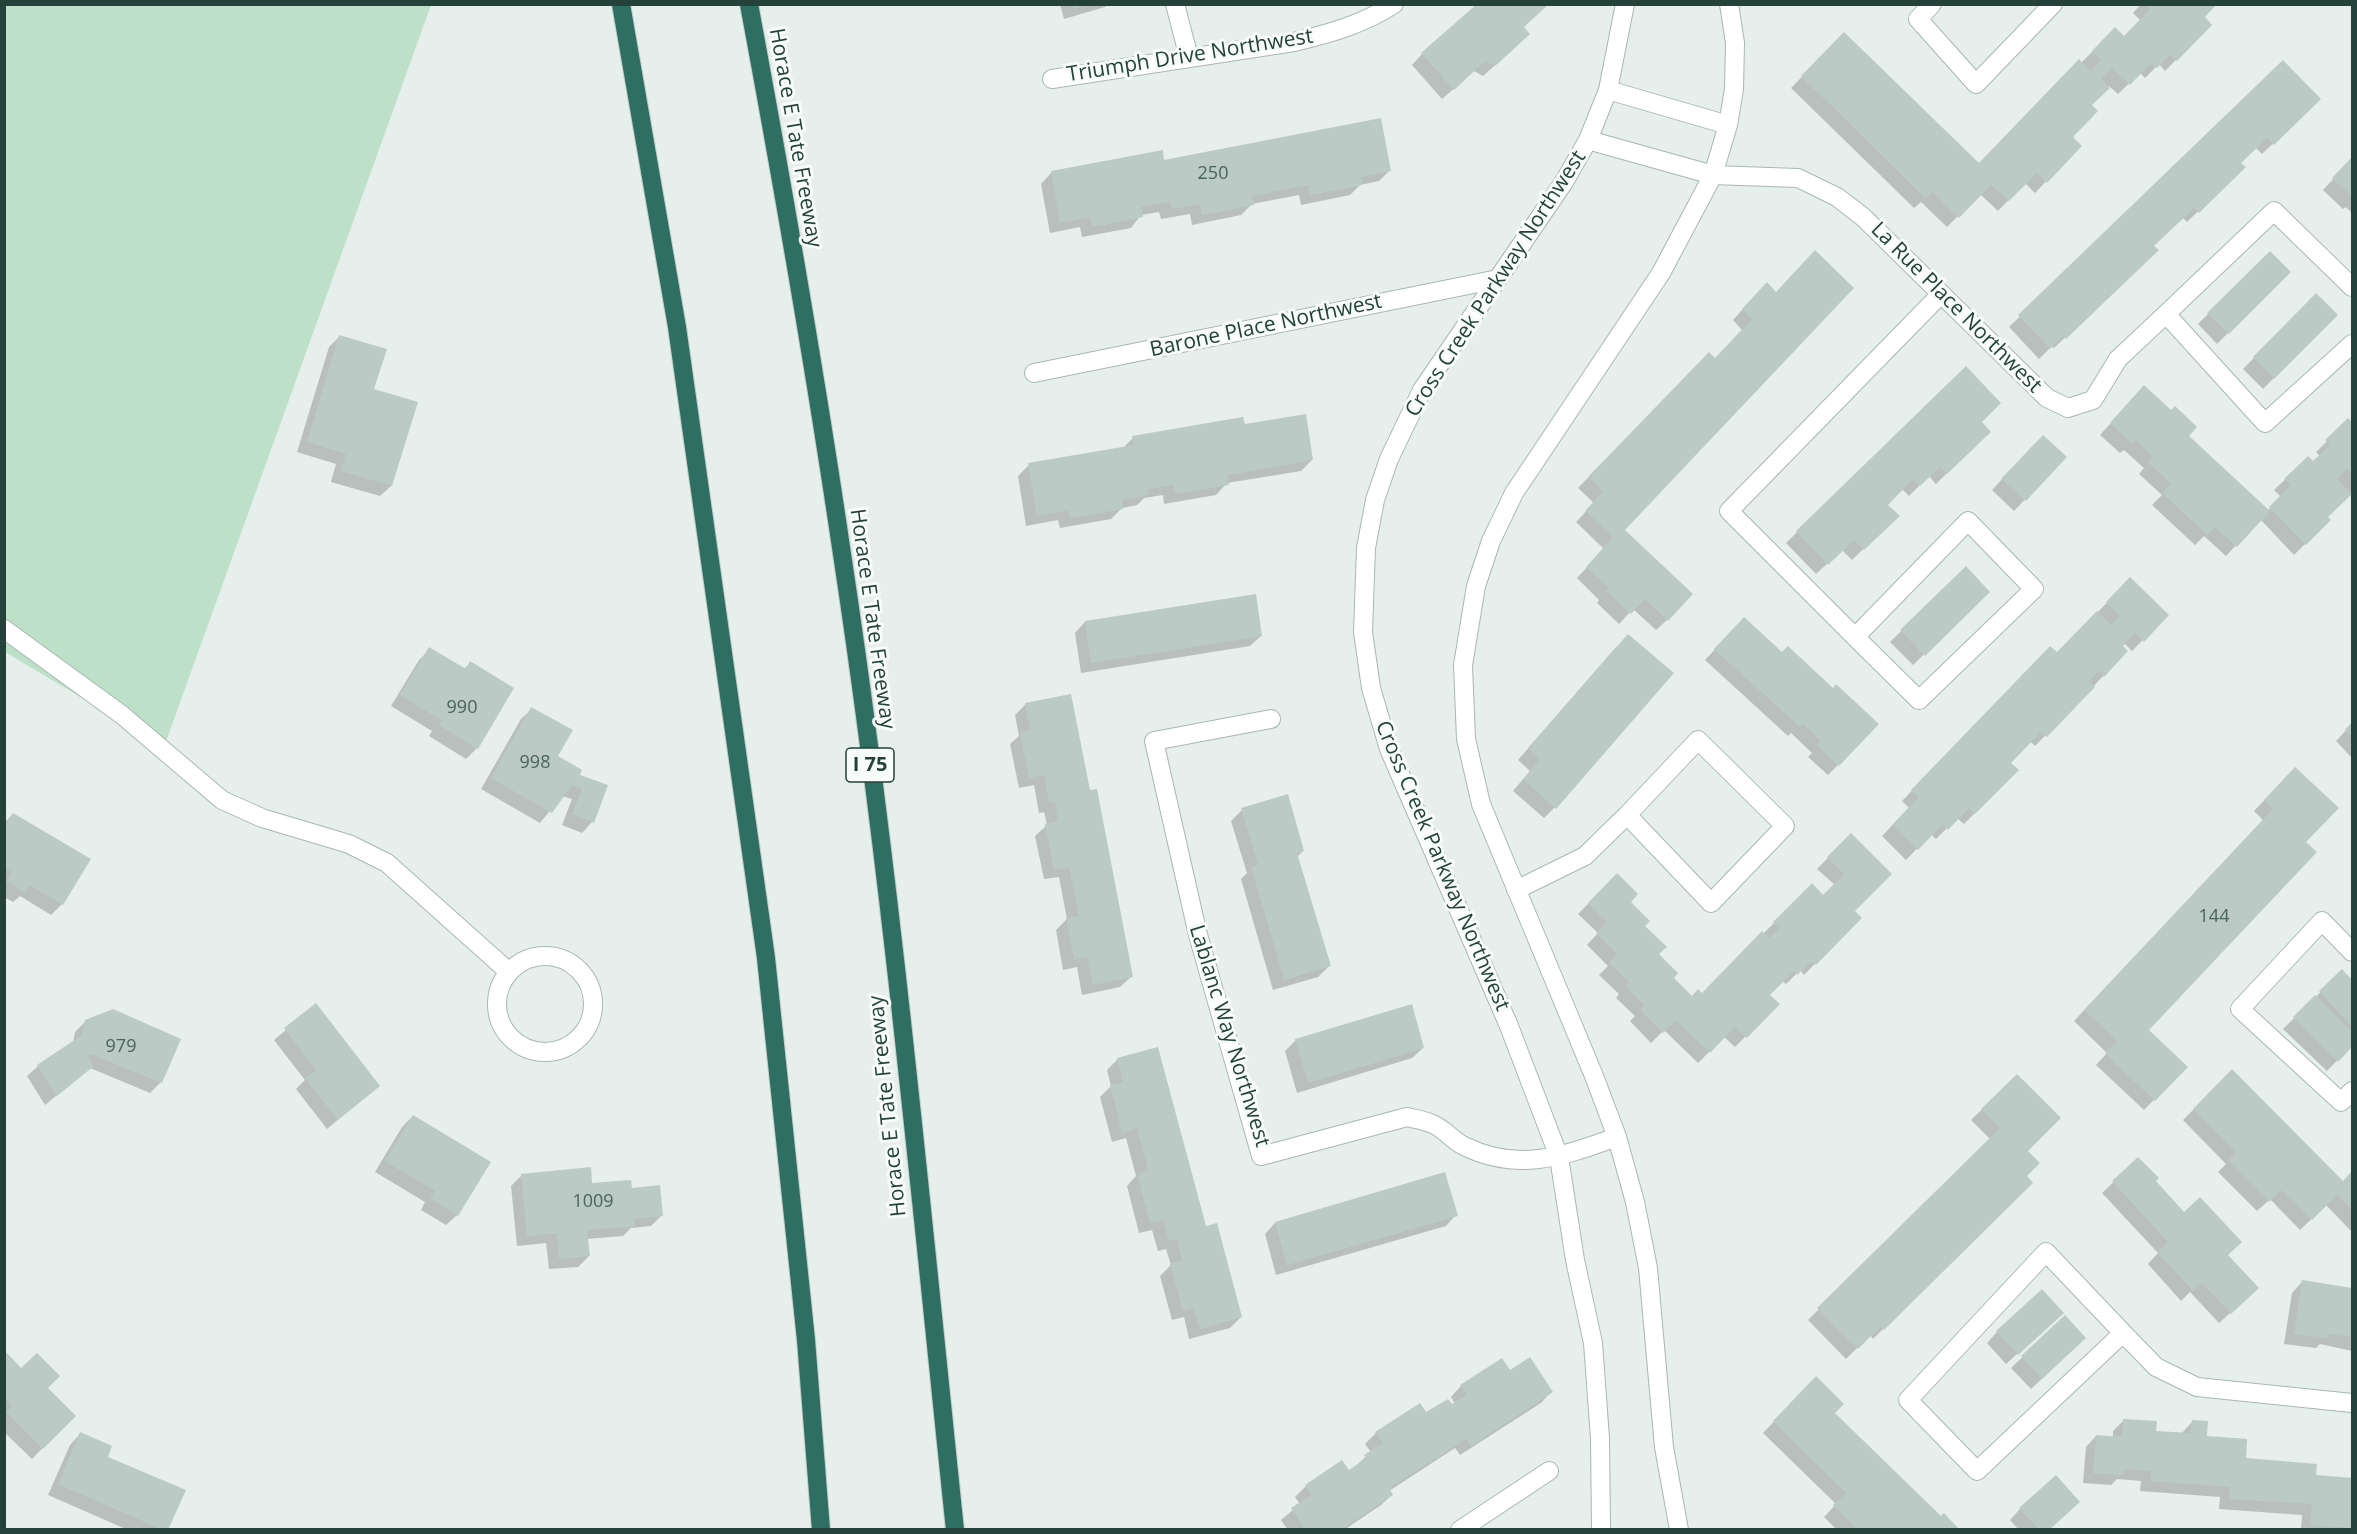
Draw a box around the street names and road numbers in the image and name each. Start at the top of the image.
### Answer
street label: Triumph Drive Northwest [1065,24,1315,88]
street label: Horace E Tate Freeway [763,26,827,250]
street label: Cross Creek Parkway Northwest [1400,146,1592,422]
street label: La Rue Place Northwest [1865,217,2047,399]
street label: Barone Place Northwest [1148,289,1384,363]
street label: Horace E Tate Freeway [844,507,900,731]
street label: Cross Creek Parkway Northwest [1369,717,1515,1015]
road number: I 75 [846,748,894,782]
street label: Lablanc Way Northwest [1183,922,1275,1150]
street label: Horace E Tate Freeway [864,994,912,1218]

